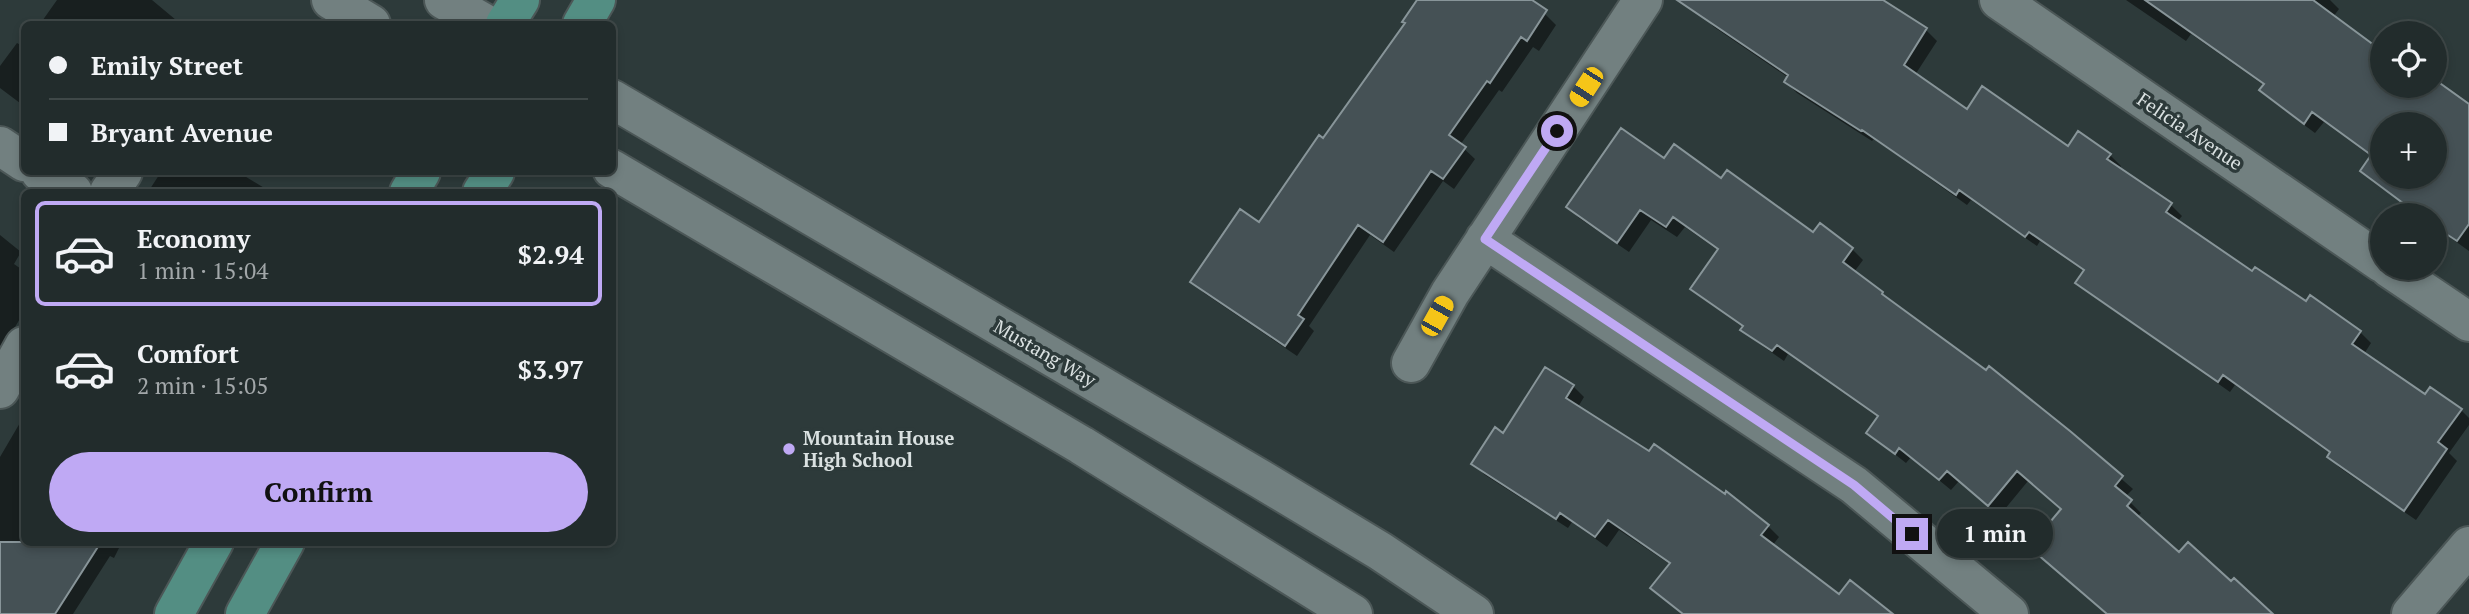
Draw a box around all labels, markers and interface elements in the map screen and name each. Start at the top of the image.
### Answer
map controls [2370,21,2447,280]
button: locate [2370,21,2447,98]
text: Emily Street [91,48,243,82]
car [1566,64,1607,110]
street label: Felicia Avenue [2133,86,2248,175]
button: + [2370,112,2447,189]
text: Bryant Avenue [91,115,273,149]
route start [1541,115,1573,147]
button: − [2370,203,2447,280]
text: Economy [137,221,250,255]
icon: car [53,222,116,285]
text: $2.94 [518,237,584,271]
text: 1 min · 15:04 [137,255,269,286]
car [1418,293,1457,339]
street label: Mustang Way [990,313,1101,392]
text: Comfort [137,336,239,370]
icon: car [53,337,116,400]
text: $3.97 [518,352,584,386]
text: 2 min · 15:05 [137,370,269,401]
place label: Mountain House High School [803,425,954,472]
marker: Mountain House High School [781,441,797,457]
button: Confirm [49,452,588,532]
callout: 1 min [1937,510,2052,558]
route end [1896,518,1928,550]
text: 1 min [1964,518,2026,549]

